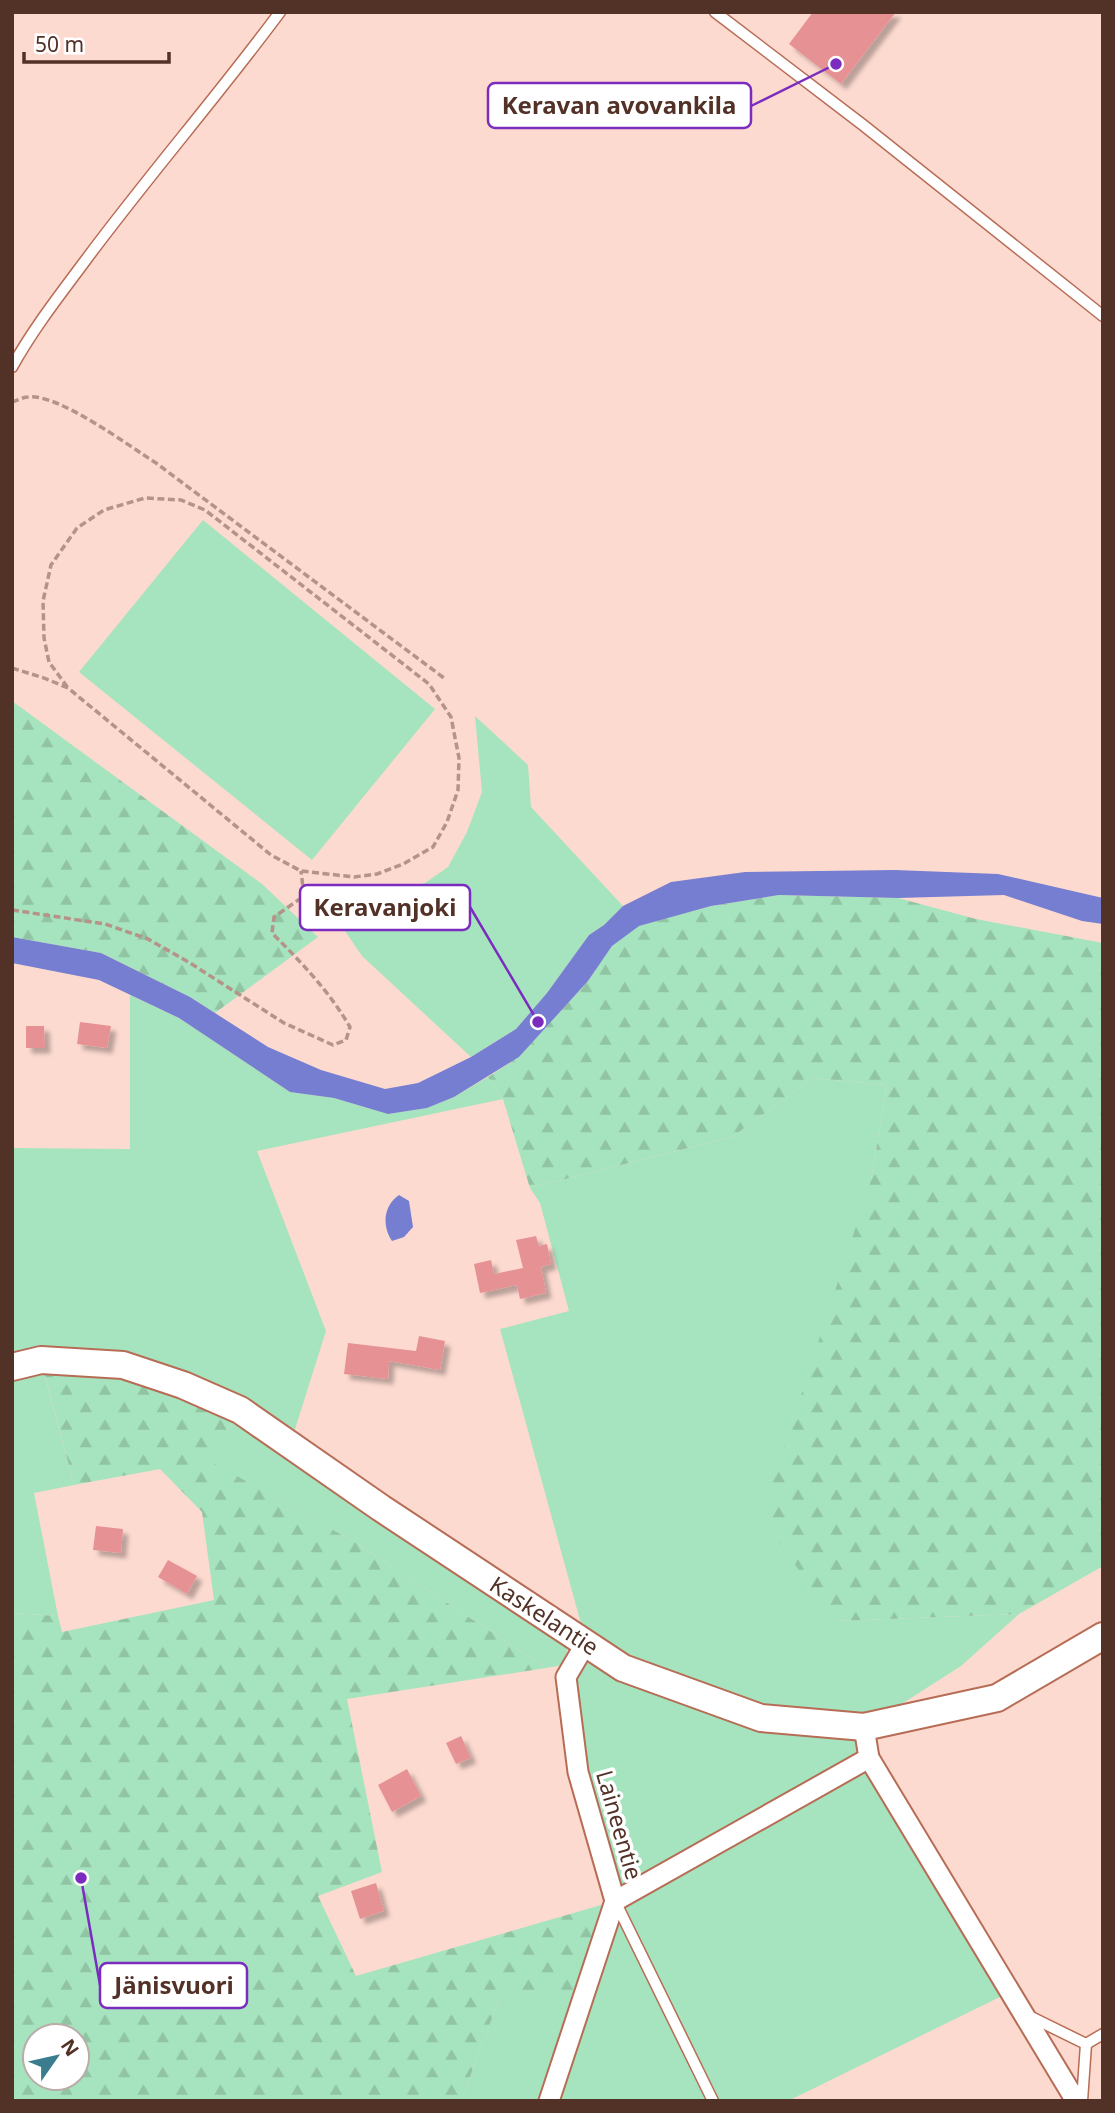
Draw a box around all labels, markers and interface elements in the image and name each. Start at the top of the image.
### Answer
scale bar [24,21,170,65]
text: 50 m [35,30,84,58]
callout: Keravan avovankila [488,83,751,128]
text: Keravan avovankila [502,88,736,121]
callout: Keravanjoki [300,885,470,930]
text: Keravanjoki [314,890,456,923]
street label: Kaskelantie [484,1568,605,1662]
street label: Laineentie [589,1766,651,1883]
callout: Jänisvuori [100,1963,247,2008]
text: Jänisvuori [112,1968,234,2001]
north arrow [21,2022,91,2092]
text: N [55,2034,85,2061]

